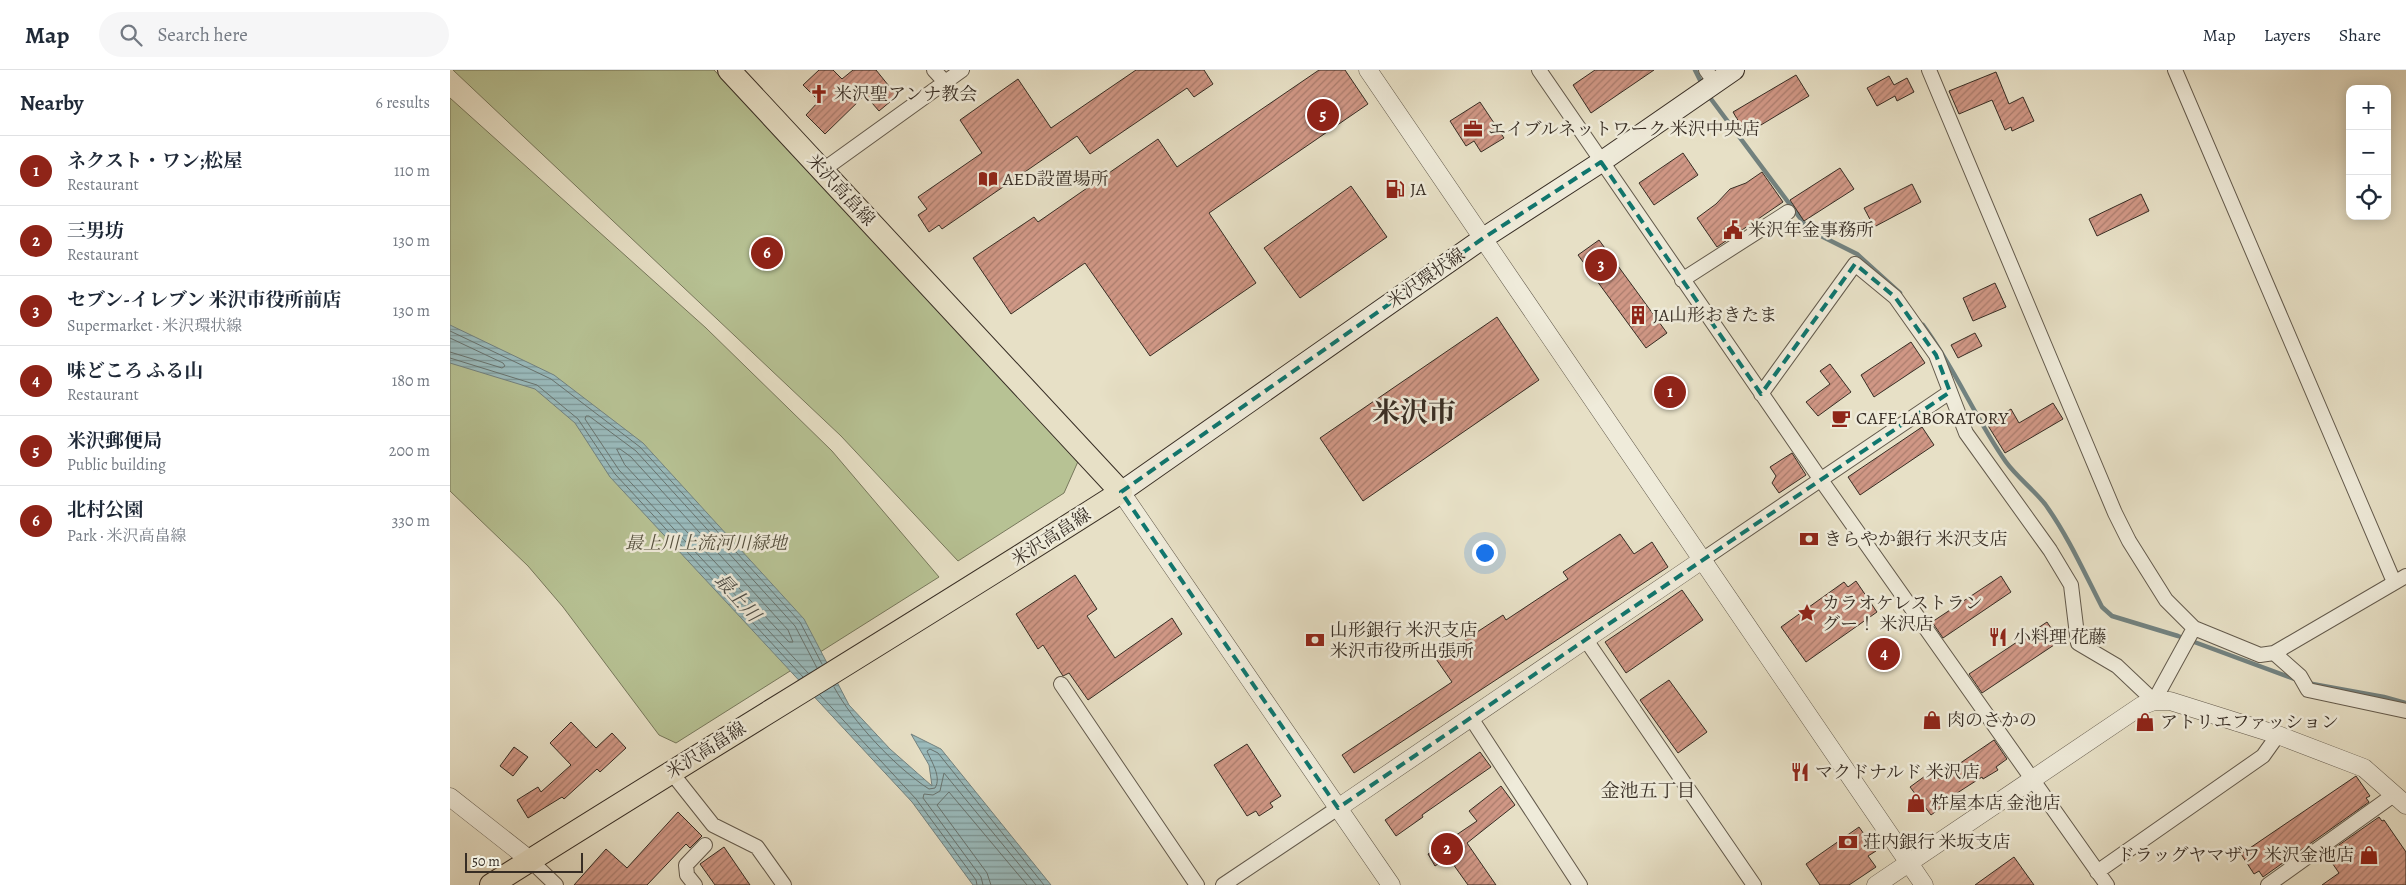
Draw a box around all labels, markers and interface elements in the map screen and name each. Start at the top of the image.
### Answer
search box [99,12,449,57]
text: Map [25,19,69,51]
icon: search [117,21,145,49]
text: Search here [157,22,248,48]
text: Map [2203,23,2236,47]
text: Layers [2264,23,2311,47]
text: Share [2339,23,2381,47]
place label: 米沢聖アンナ教会 [834,82,977,106]
church icon: 米沢聖アンナ教会 [808,83,830,105]
map controls [2346,85,2391,220]
button: + [2346,85,2391,130]
text: Nearby [20,89,83,117]
text: 6 results [376,92,430,114]
pin: 5 [1307,96,1339,134]
place label: エイブルネットワーク 米沢中央店 [1488,117,1760,141]
office icon: エイブルネットワーク 米沢中央店 [1462,118,1484,140]
button: − [2346,130,2391,175]
text: ネクスト・ワン;松屋 [67,148,242,174]
street label: 米沢高畠線 [802,149,880,231]
text: 1 [33,160,39,182]
text: 110 m [394,160,430,182]
place label: AED設置場所 [1002,167,1109,191]
library icon: AED設置場所 [977,168,999,190]
text: Restaurant [67,174,139,196]
button: locate [2346,175,2391,220]
place label: JA [1410,177,1427,201]
fuel station icon: JA [1384,178,1406,200]
text: 三男坊 [67,218,124,244]
place label: 米沢年金事務所 [1748,218,1874,242]
public building icon: 米沢年金事務所 [1722,219,1744,241]
text: 2 [32,230,40,252]
text: 130 m [393,230,430,252]
pin: 6 [751,234,783,272]
street label: 米沢環状線 [1382,242,1470,314]
text: Restaurant [67,244,139,266]
pin: 3 [1585,246,1617,284]
text: セブン-イレブン 米沢市役所前店 [67,287,342,313]
text: 3 [33,300,39,322]
text: 130 m [393,300,430,322]
place label: JA山形おきたま [1653,303,1777,327]
building icon: JA山形おきたま [1627,304,1649,326]
text: Supermarket · 米沢環状線 [67,315,242,337]
text: 味どころ ふる山 [67,358,203,384]
text: 4 [32,370,40,392]
text: 180 m [392,370,430,392]
pin: 1 [1654,373,1686,411]
text: Restaurant [67,384,139,406]
district label: 米沢市 [1372,394,1456,432]
place label: CAFE LABORATORY [1856,406,2010,430]
cafe icon: CAFE LABORATORY [1830,407,1852,429]
text: 米沢郵便局 [67,428,162,454]
text: 5 [33,440,39,462]
text: 200 m [389,440,430,462]
text: Public building [67,454,166,476]
text: 北村公園 [67,497,143,523]
street label: 米沢高畠線 [1007,502,1095,572]
text: 6 [32,510,40,532]
text: 330 m [392,510,430,532]
text: Park · 米沢高畠線 [67,525,187,547]
place label: きらやか銀行 米沢支店 [1824,527,2008,551]
bank icon: きらやか銀行 米沢支店 [1798,528,1820,550]
park label: 最上川上流河川緑地 [625,531,789,555]
your location [1472,540,1498,566]
water label: 最上川 [709,568,767,629]
place label: カラオケレストラン グー！ 米沢店 [1822,591,1983,636]
place icon: カラオケレストラン グー！ 米沢店 [1796,602,1818,624]
place label: 山形銀行 米沢支店 米沢市役所出張所 [1330,618,1478,663]
place label: 小料理 花藤 [2013,625,2107,649]
restaurant icon: 小料理 花藤 [1987,626,2009,648]
bank icon: 山形銀行 米沢支店 米沢市役所出張所 [1304,629,1326,651]
pin: 4 [1868,635,1900,673]
place label: 肉のさかの [1947,708,2037,732]
shop icon: 肉のさかの [1921,709,1943,731]
place label: アトリエファッション [2160,710,2339,734]
shop icon: アトリエファッション [2134,711,2156,733]
street label: 米沢高畠線 [661,716,751,784]
place label: マクドナルド 米沢店 [1815,760,1980,784]
restaurant icon: マクドナルド 米沢店 [1789,761,1811,783]
district label: 金池五丁目 [1600,778,1696,804]
place label: 杵屋本店 金池店 [1931,791,2061,815]
shop icon: 杵屋本店 金池店 [1905,792,1927,814]
pin: 2 [1431,830,1463,868]
place label: 荘内銀行 米坂支店 [1863,830,2011,854]
bank icon: 荘内銀行 米坂支店 [1837,831,1859,853]
place label: ドラッグヤマザワ 米沢金池店 [2117,843,2354,867]
shop icon: ドラッグヤマザワ 米沢金池店 [2358,844,2380,866]
scale bar [465,850,582,873]
text: 50 m [472,852,500,871]

